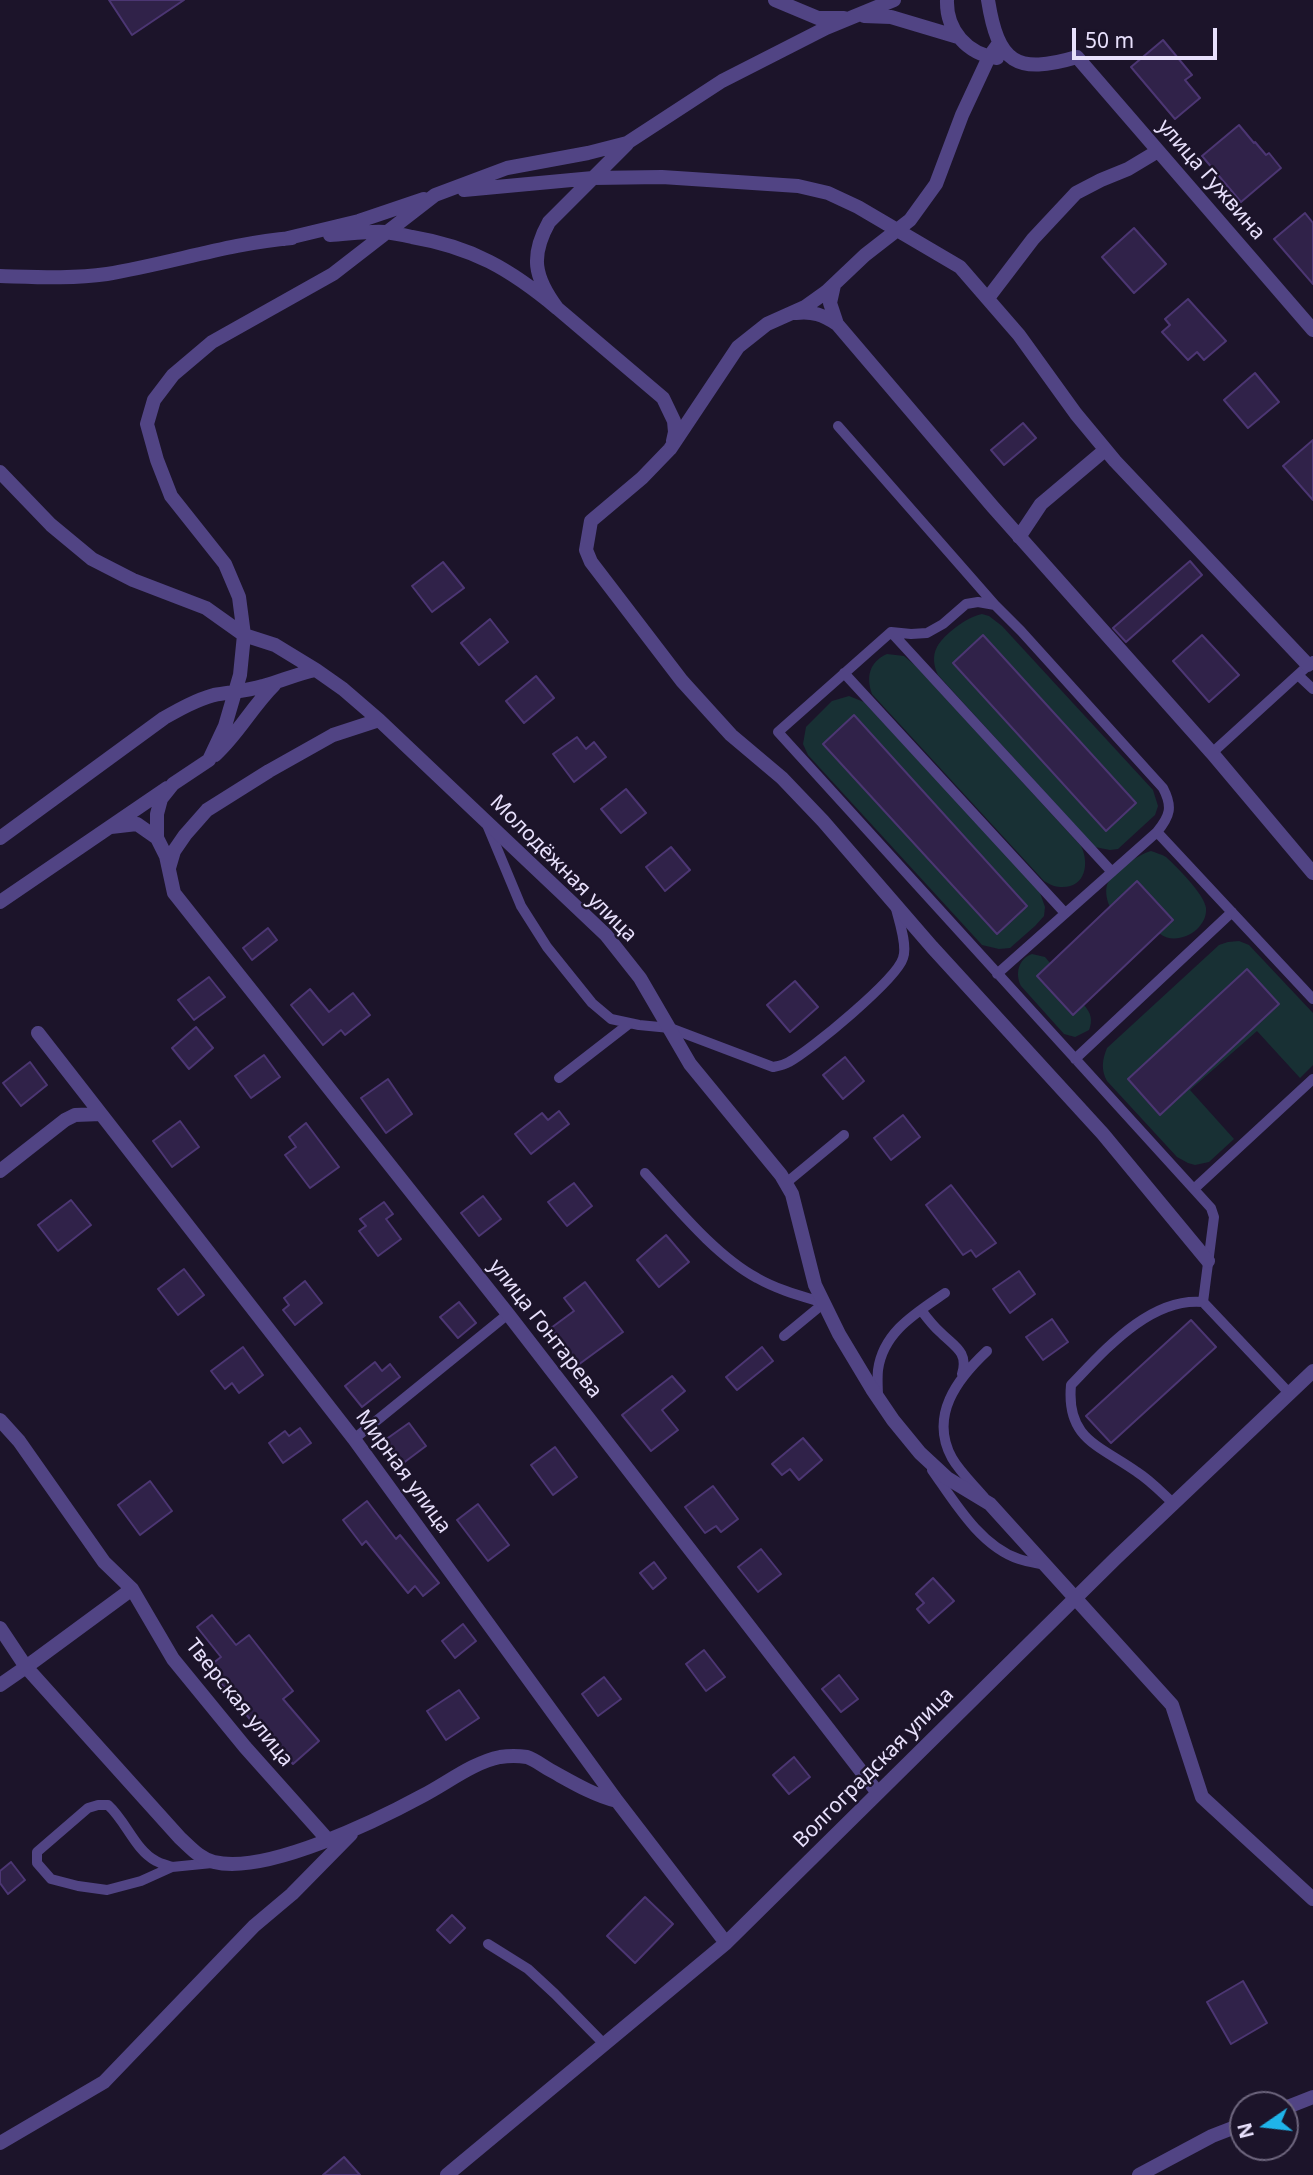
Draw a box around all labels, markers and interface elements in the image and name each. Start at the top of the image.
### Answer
scale bar [1075,14,1220,58]
text: 50 m [1085,26,1134,54]
street label: улица Гужвина [1152,115,1270,245]
street label: Молодёжная улица [484,790,642,948]
street label: улица Гонтарева [483,1254,607,1404]
street label: Мирная улица [350,1405,456,1539]
street label: Тверская улица [180,1634,298,1772]
street label: Волгоградская улица [789,1683,959,1853]
north arrow [1229,2091,1299,2161]
text: N [1231,2120,1260,2141]

